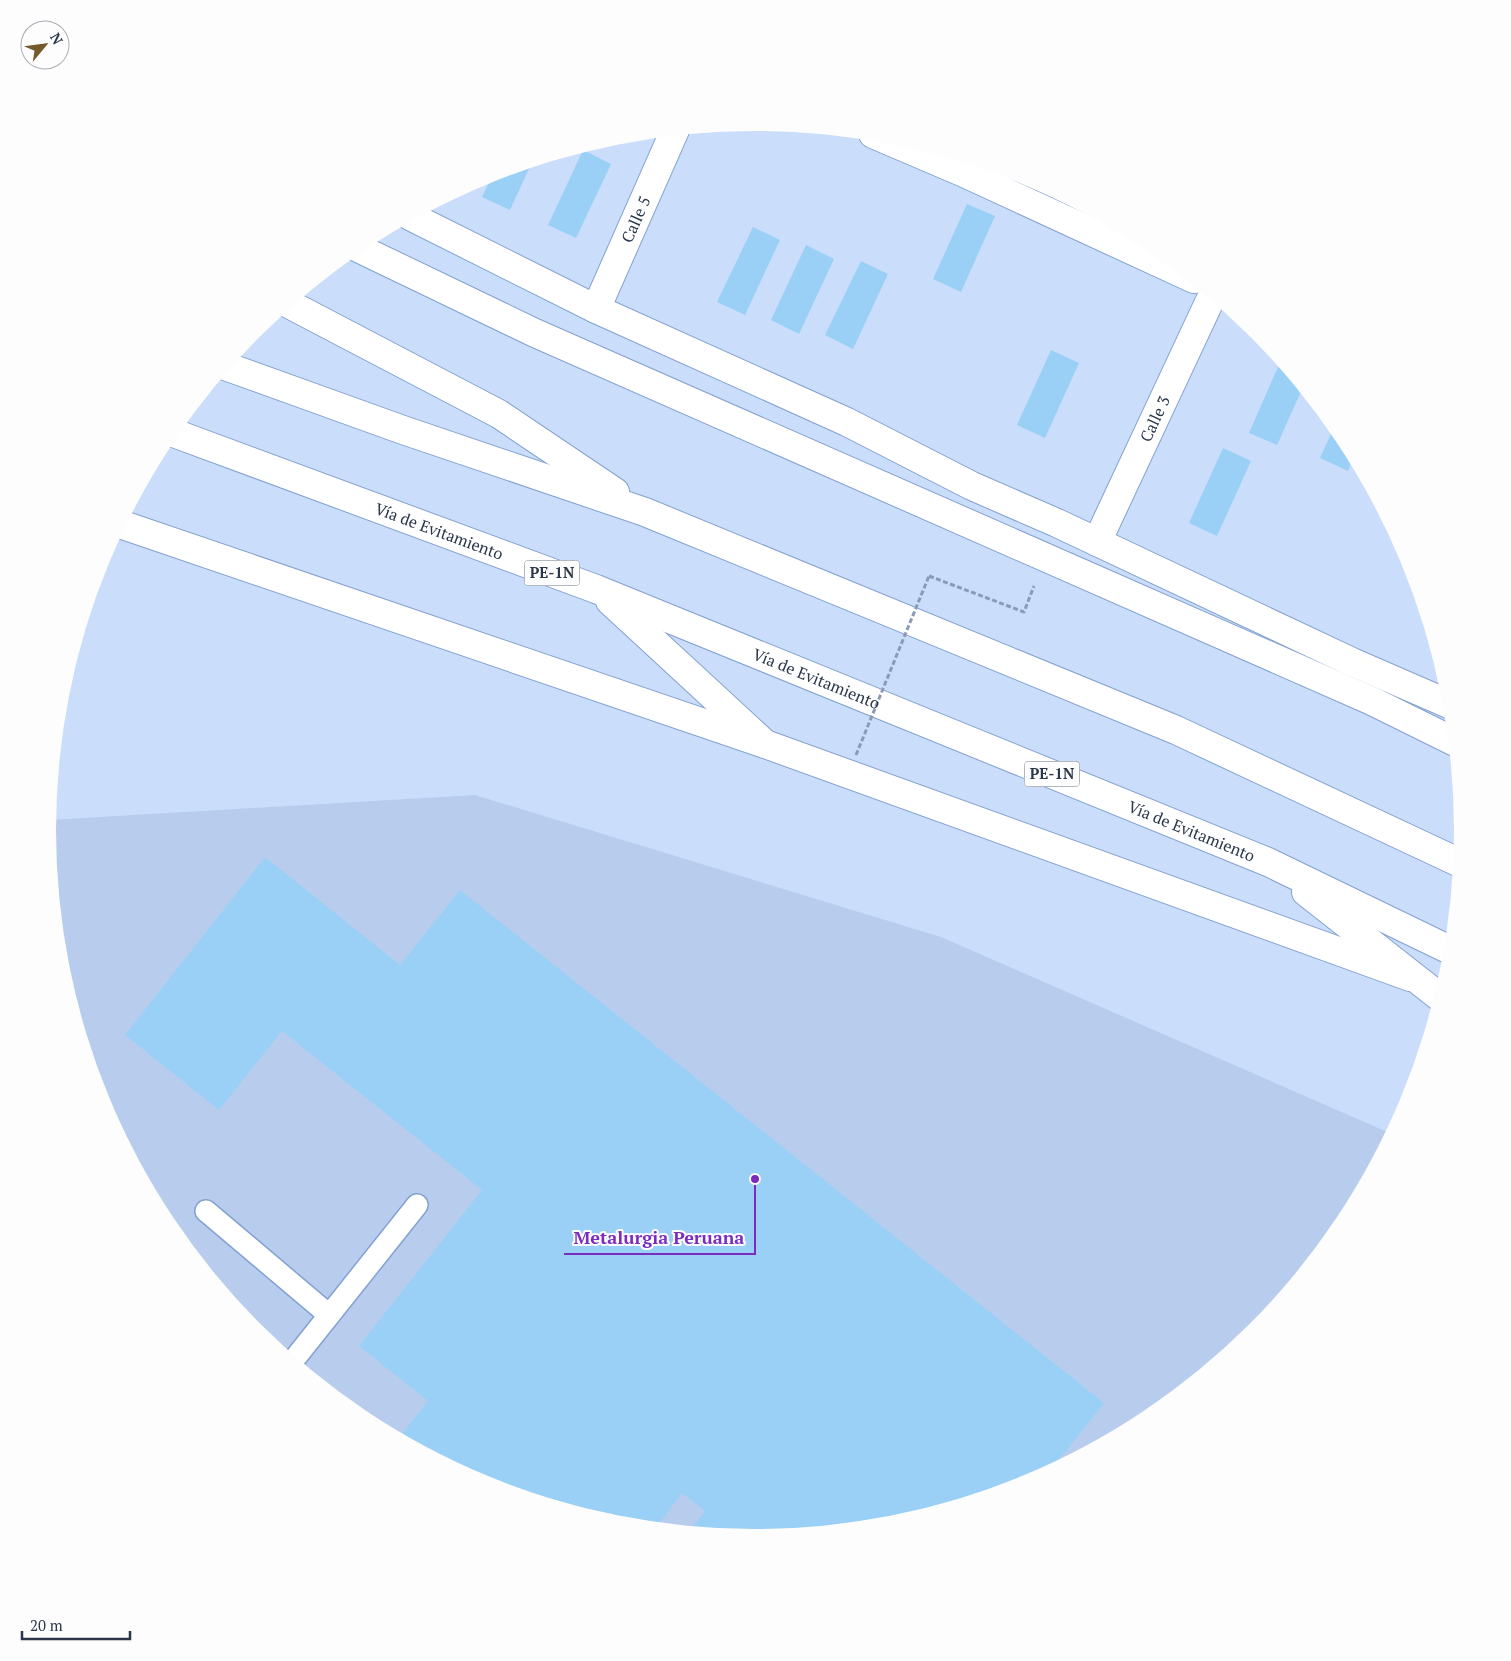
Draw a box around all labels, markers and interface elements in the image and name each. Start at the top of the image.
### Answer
north arrow [20,20,70,70]
text: N [46,29,68,48]
street label: Calle 5 [616,193,655,246]
street label: Calle 3 [1134,392,1175,445]
street label: Vía de Evitamiento [372,497,507,565]
road number: PE-1N [524,560,580,586]
street label: Vía de Evitamiento [750,643,883,714]
road number: PE-1N [1024,762,1080,786]
street label: Vía de Evitamiento [1125,795,1259,867]
callout: Metalurgia Peruana [564,1221,755,1254]
text: Metalurgia Peruana [574,1225,744,1249]
scale bar [22,1608,130,1640]
text: 20 m [30,1615,63,1635]

